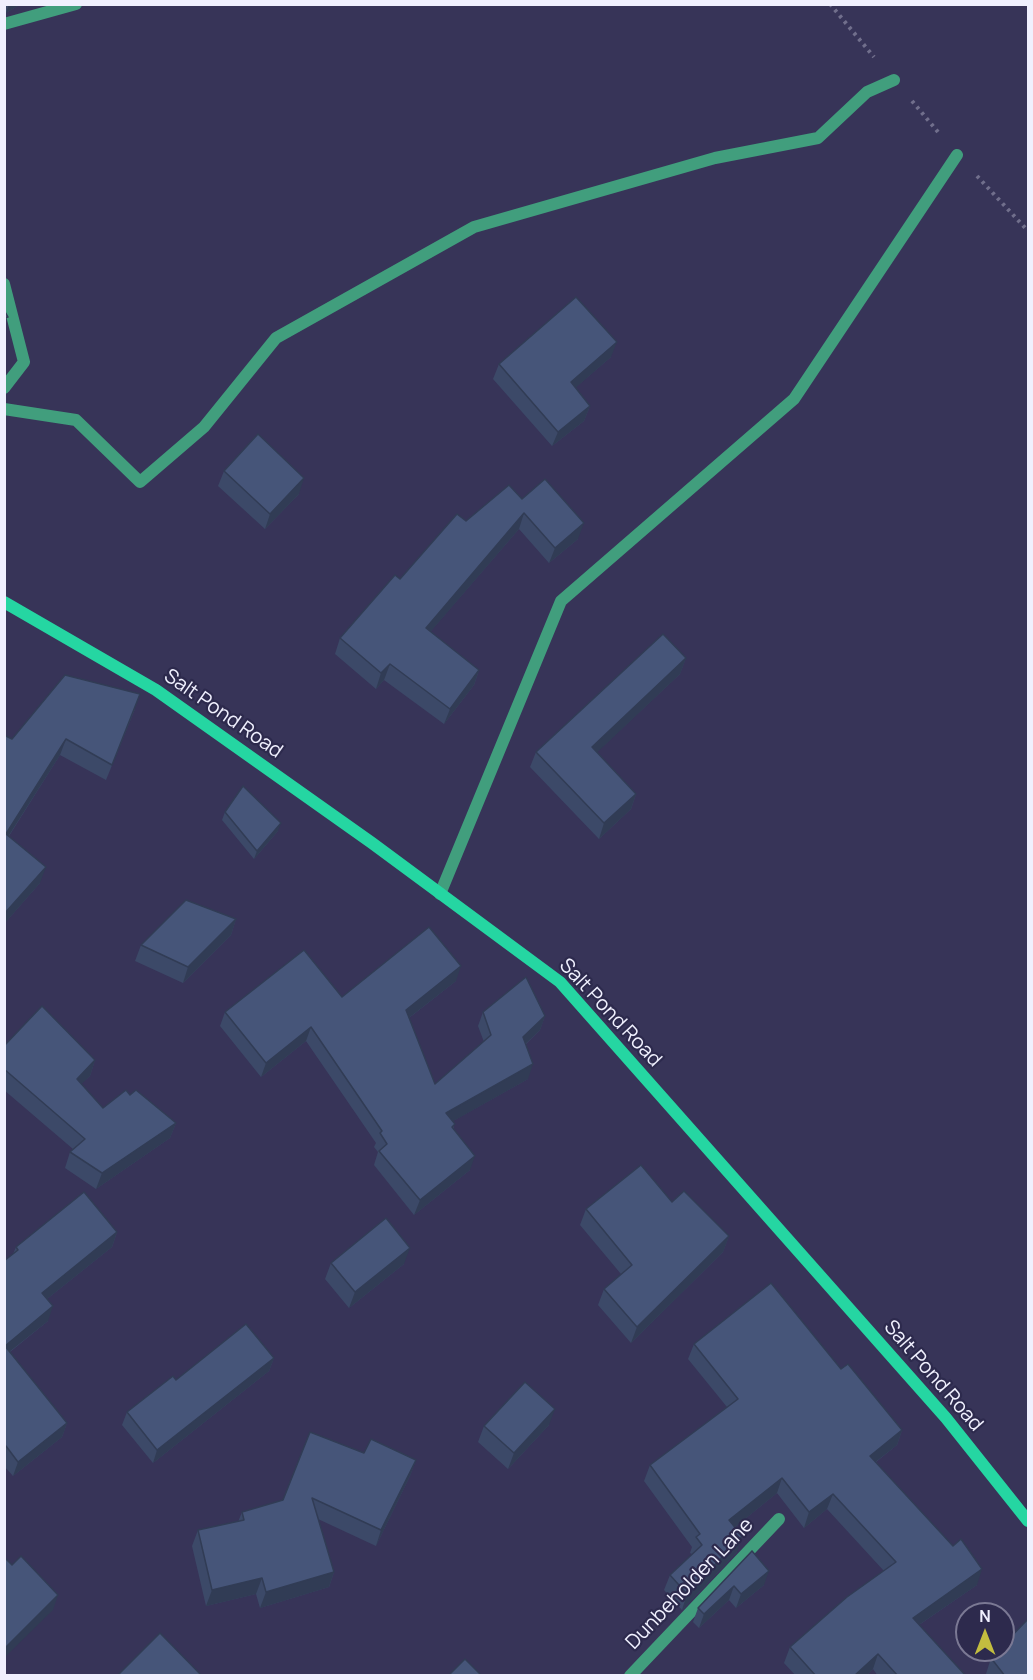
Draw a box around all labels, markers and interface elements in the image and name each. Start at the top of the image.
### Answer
street label: Salt Pond Road [159,664,287,764]
street label: Salt Pond Road [554,954,666,1072]
street label: Salt Pond Road [878,1316,988,1436]
street label: Dunbeholden Lane [621,1513,759,1655]
north arrow [955,1602,1015,1662]
text: N [979,1605,991,1627]

